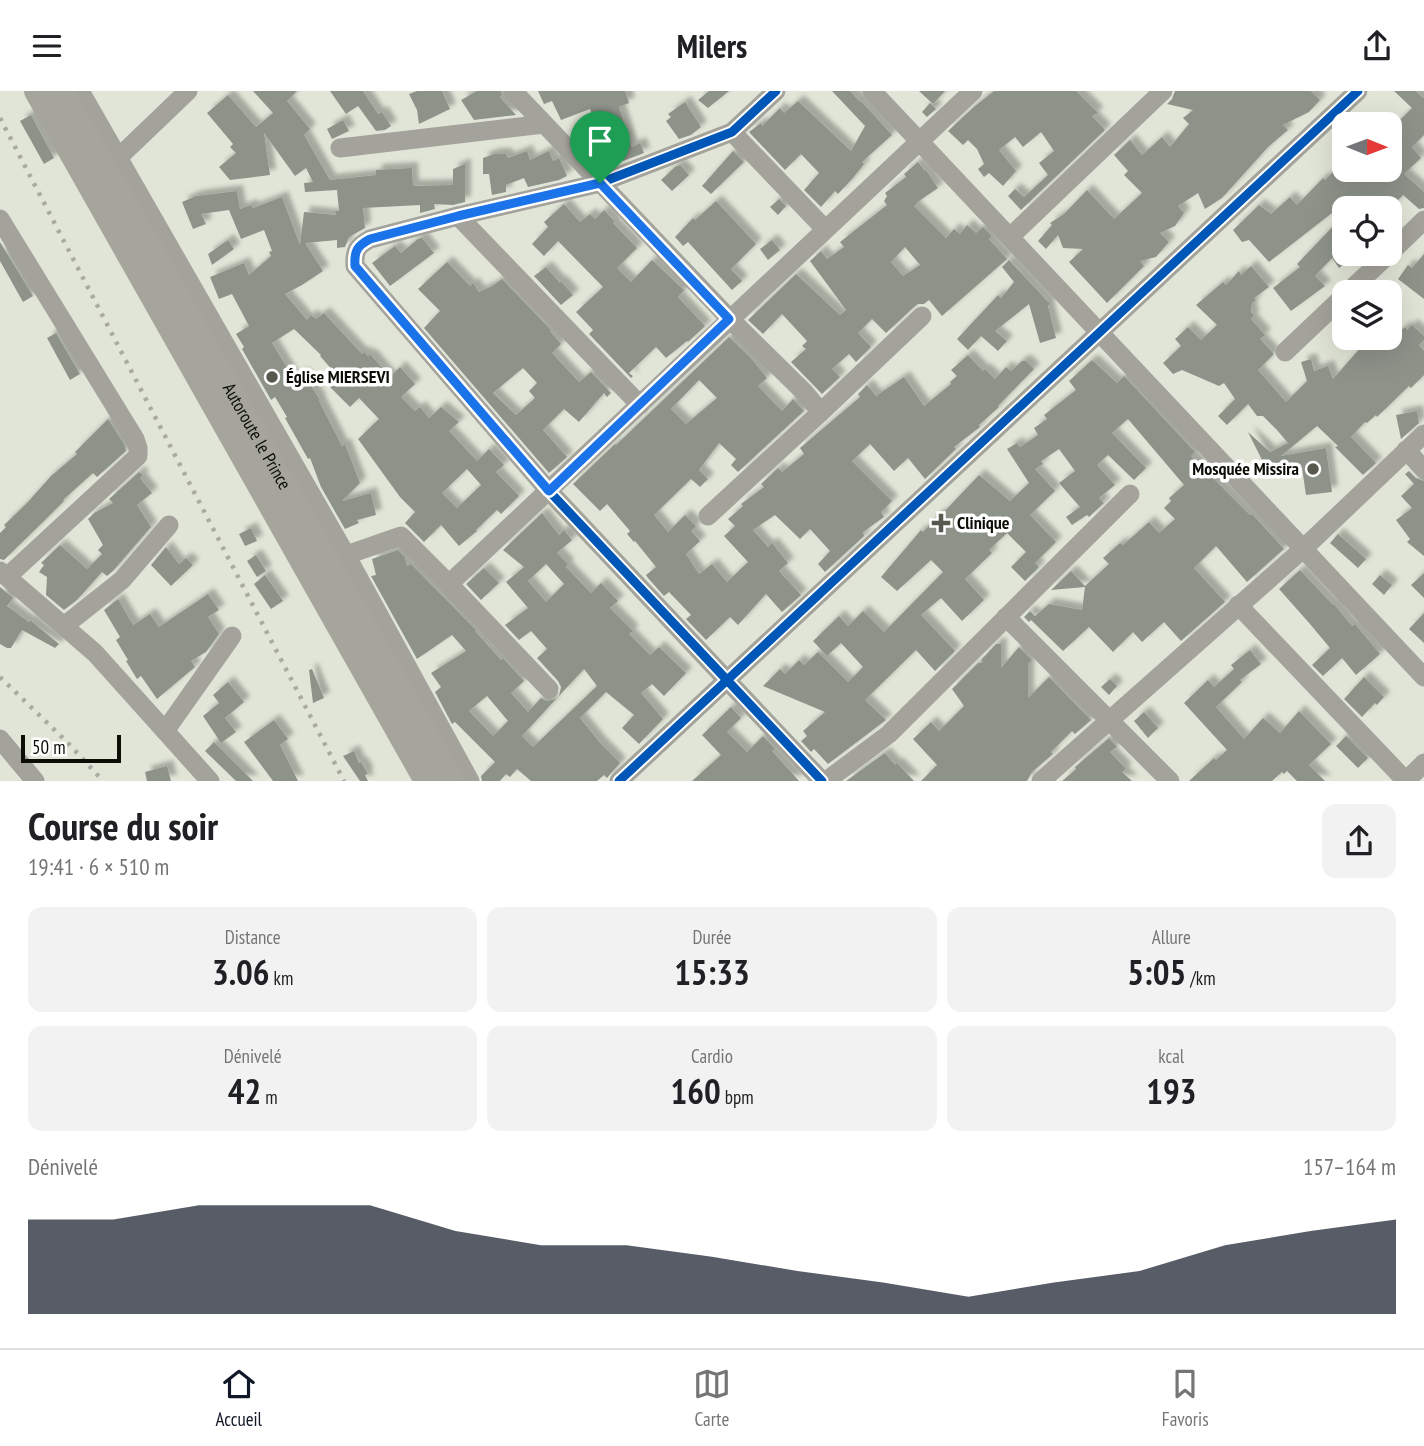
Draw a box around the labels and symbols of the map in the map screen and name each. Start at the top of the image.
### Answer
pin [570,111,630,183]
north arrow [1332,112,1402,182]
place label: Église MIERSEVI [286,365,390,388]
marker: Église MIERSEVI [264,369,280,385]
street label: Autoroute le Prince [218,379,296,494]
place label: Mosquée Missira [1192,457,1299,480]
marker: Mosquée Missira [1305,461,1321,477]
place label: Clinique [957,511,1010,534]
marker: Clinique [931,513,951,533]
scale bar [21,732,121,764]

